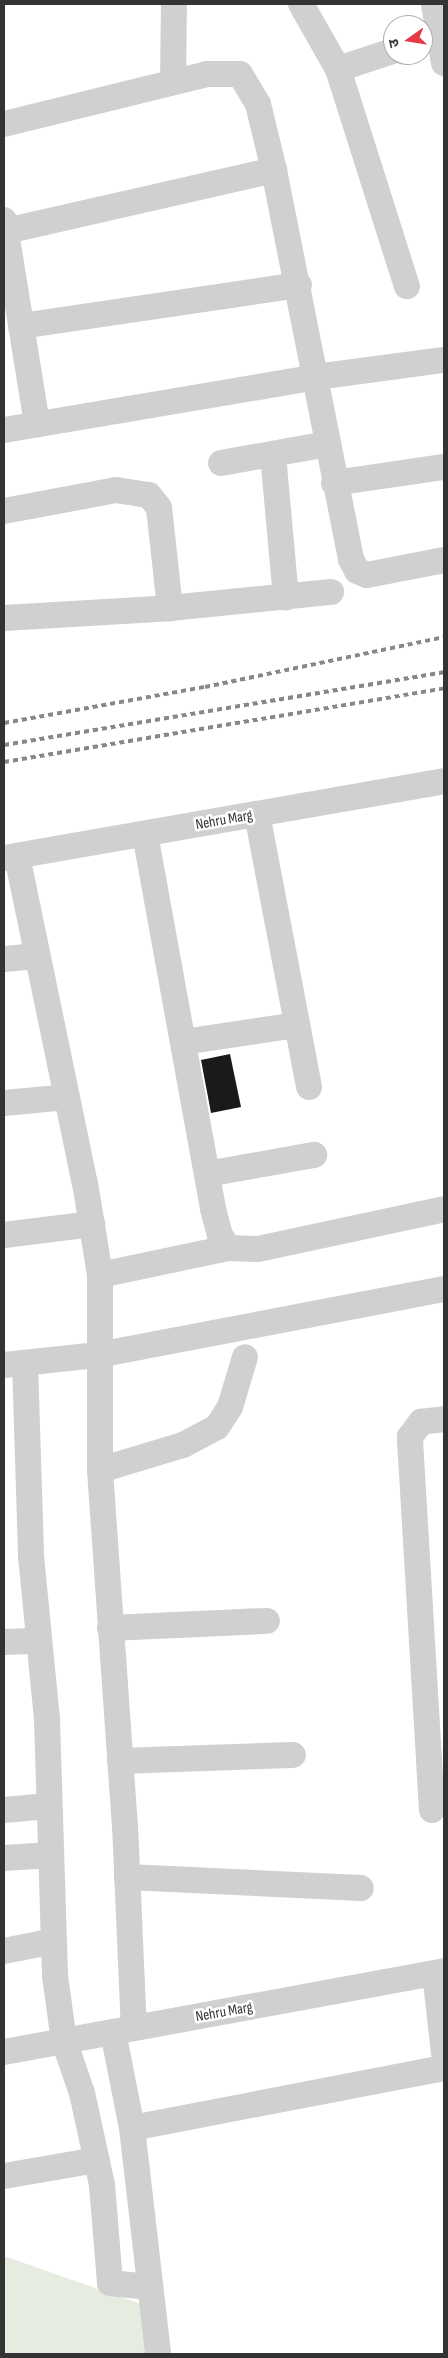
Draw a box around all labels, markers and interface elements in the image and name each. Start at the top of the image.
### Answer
north arrow [383,15,433,65]
text: उ [385,37,403,49]
street label: Nehru Marg [194,806,254,834]
street label: Nehru Marg [194,1998,254,2026]

